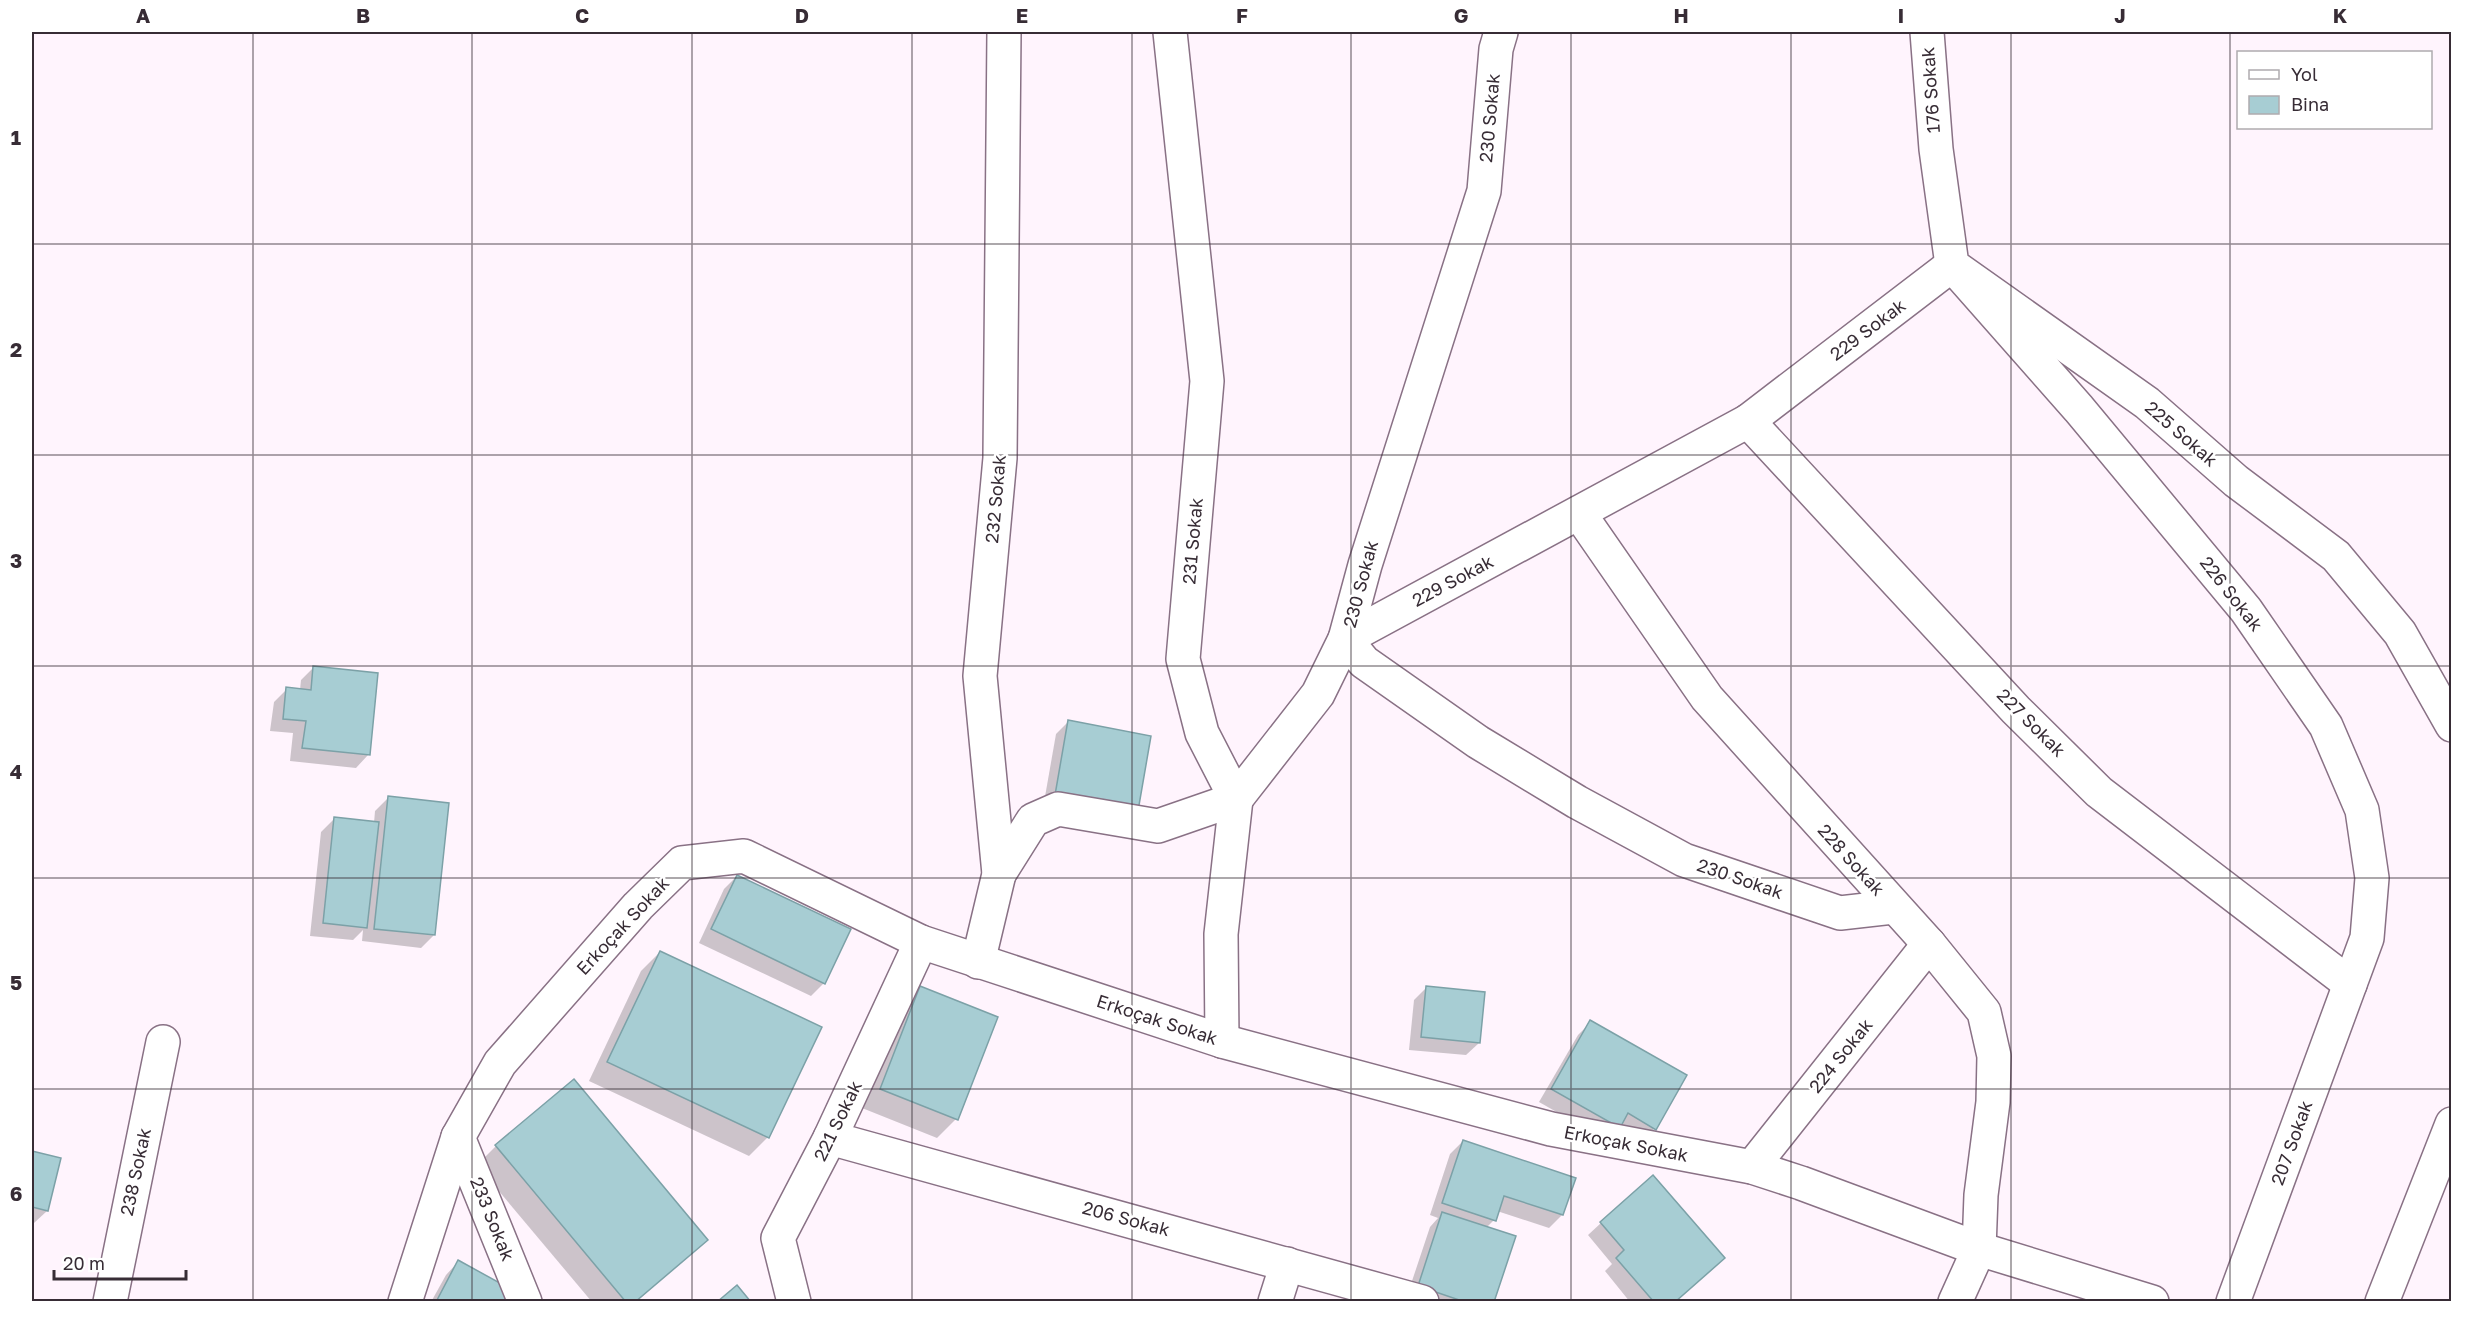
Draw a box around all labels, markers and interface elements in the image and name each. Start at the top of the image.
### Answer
text: A [136,3,150,27]
text: B [356,3,370,27]
text: C [575,3,589,27]
text: D [795,3,809,27]
text: E [1016,3,1028,27]
text: F [1236,3,1248,27]
text: G [1454,3,1468,27]
text: H [1673,3,1689,27]
text: I [1898,3,1904,27]
text: J [2114,3,2126,27]
text: K [2333,3,2348,27]
street label: 176 Sokak [1916,46,1944,134]
legend [2237,51,2432,129]
text: Yol [2291,63,2318,85]
street label: 230 Sokak [1474,72,1504,163]
text: Bina [2291,93,2329,115]
text: 1 [11,125,21,149]
street label: 229 Sokak [1825,294,1910,365]
text: 2 [10,337,22,361]
street label: 225 Sokak [2141,396,2222,471]
street label: 232 Sokak [980,454,1010,544]
street label: 231 Sokak [1177,497,1207,585]
street label: 230 Sokak [1338,538,1382,630]
text: 3 [10,548,22,572]
street label: 229 Sokak [1408,550,1497,611]
street label: 226 Sokak [2196,552,2268,635]
street label: 227 Sokak [1993,684,2070,761]
text: 4 [10,759,22,783]
street label: 228 Sokak [1814,819,1890,900]
street label: 230 Sokak [1695,853,1786,903]
street label: Erkoçak Sokak [571,872,673,979]
text: 5 [10,970,22,994]
street label: Erkoçak Sokak [1094,989,1221,1049]
street label: 224 Sokak [1804,1014,1877,1097]
street label: 221 Sokak [808,1077,866,1164]
street label: 207 Sokak [2266,1097,2316,1188]
street label: Erkoçak Sokak [1562,1120,1690,1166]
street label: 238 Sokak [115,1126,155,1218]
street label: 233 Sokak [466,1173,520,1264]
text: 6 [10,1181,22,1205]
street label: 206 Sokak [1080,1196,1172,1240]
scale bar [54,1243,186,1281]
text: 20 m [63,1252,105,1274]

